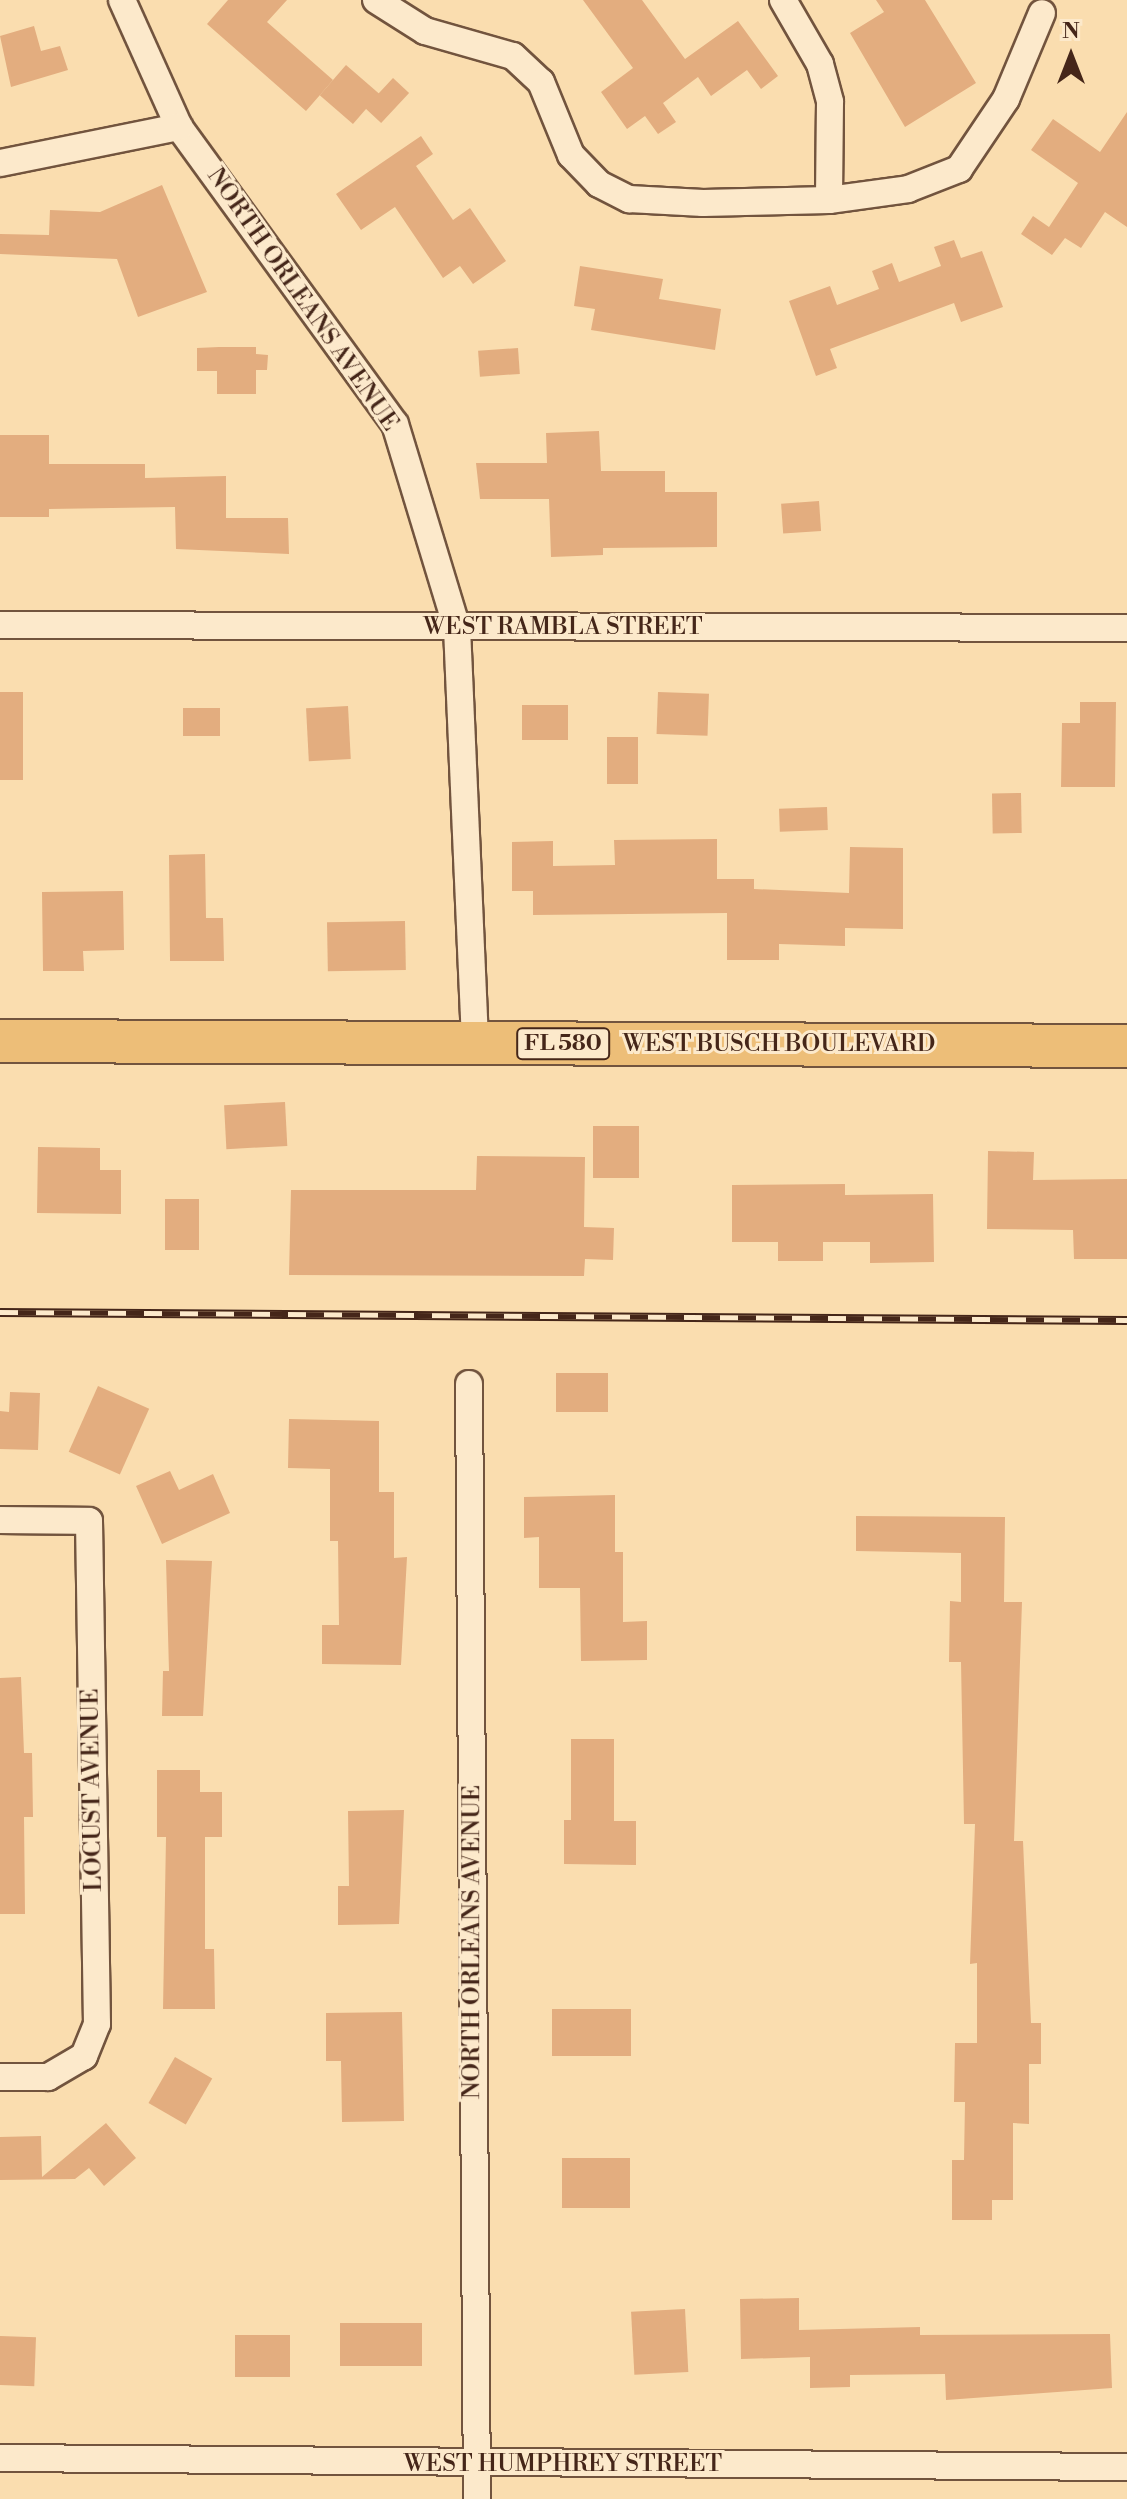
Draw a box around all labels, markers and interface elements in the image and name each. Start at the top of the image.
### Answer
north arrow [1031,16,1111,96]
text: N [1062,18,1080,45]
street label: NORTH ORLEANS AVENUE [200,163,404,437]
street label: WEST RAMBLA STREET [423,614,703,642]
road number: FL 580 [515,1026,611,1062]
street label: WEST BUSCH BOULEVARD [623,1031,935,1059]
street label: LOCUST AVENUE [77,1688,109,1892]
street label: NORTH ORLEANS AVENUE [459,1785,487,2099]
street label: WEST HUMPHREY STREET [404,2451,722,2479]

